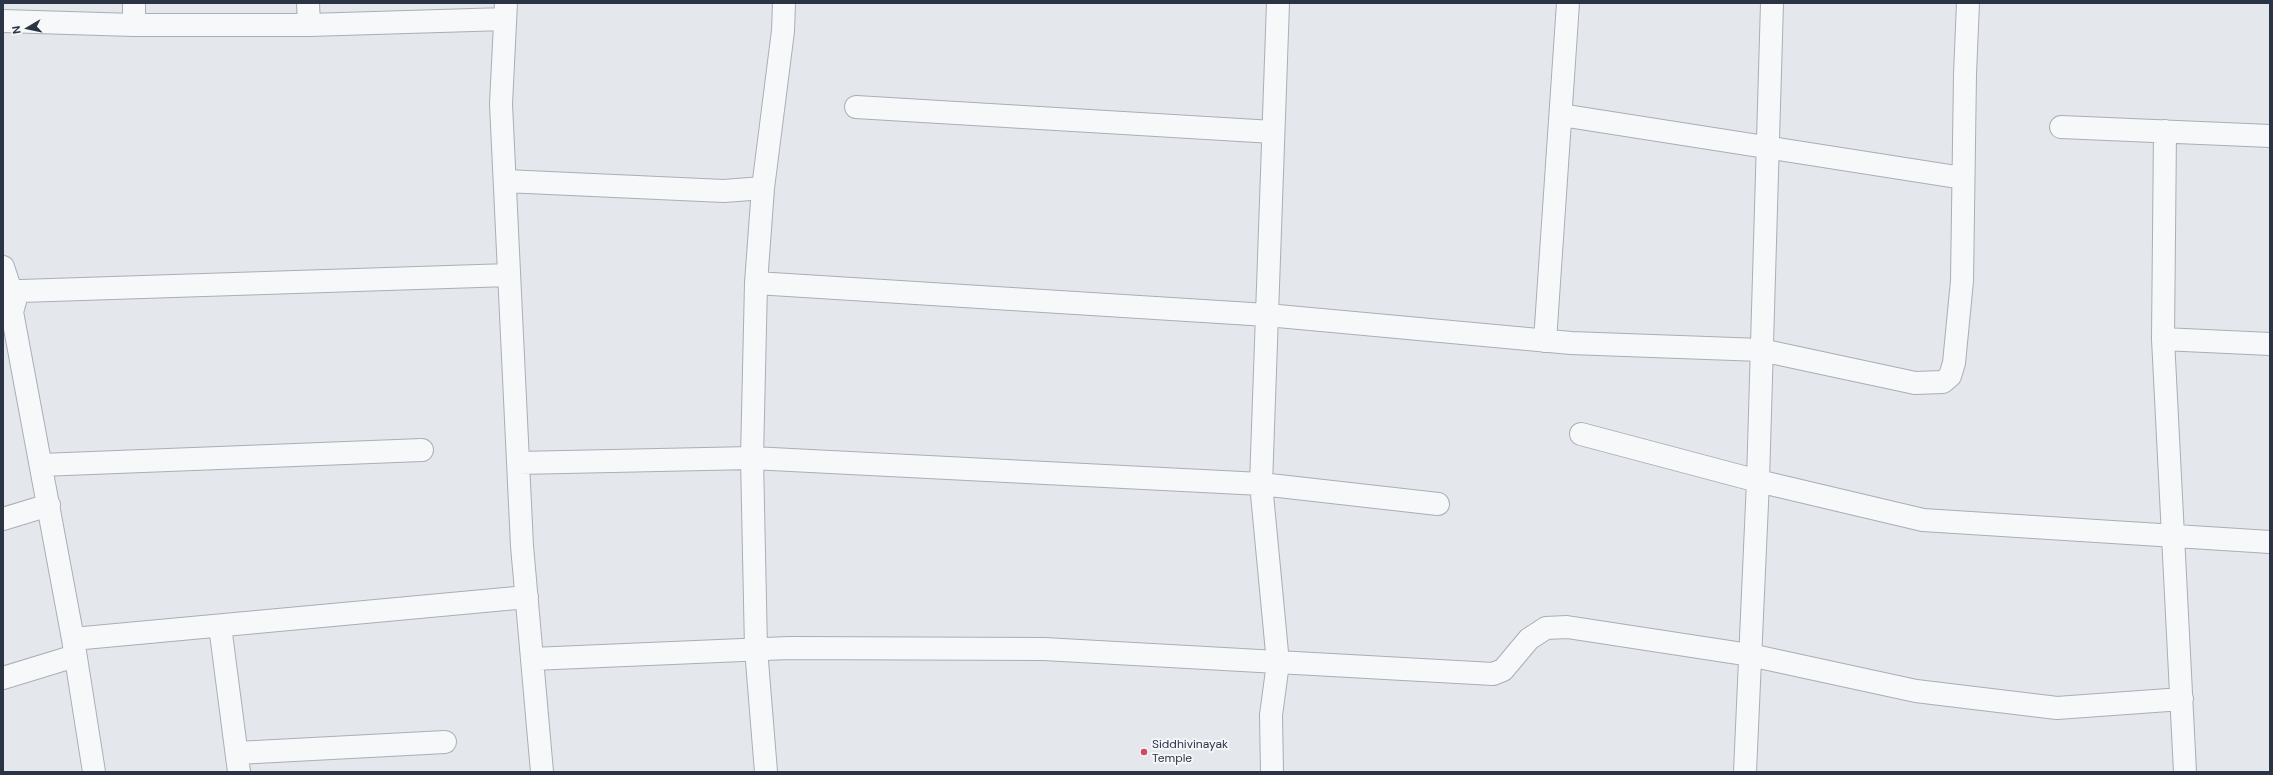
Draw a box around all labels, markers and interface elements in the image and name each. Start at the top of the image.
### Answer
north arrow [8,8,48,48]
text: N [9,25,24,35]
place label: Siddhivinayak Temple [1152,738,1228,766]
marker: Siddhivinayak Temple [1139,747,1149,757]

